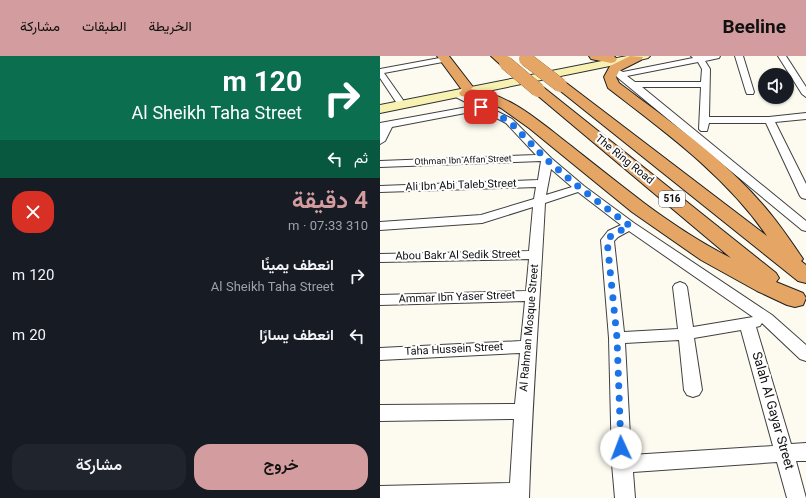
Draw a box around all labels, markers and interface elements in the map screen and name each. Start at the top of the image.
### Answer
text: Beeline [722,14,786,43]
text: مشاركة [20,17,60,39]
text: الطبقات [82,17,126,39]
text: الخريطة [148,17,192,39]
text: 120 m [222,62,302,106]
map controls [758,68,794,104]
button: sound [758,68,794,104]
icon: right [316,72,368,124]
pin [464,90,498,124]
icon: arrive [470,96,492,118]
text: Al Sheikh Taha Street [131,101,302,129]
street label: The Ring Road [591,131,657,189]
icon: left [324,148,346,170]
text: ثم [354,148,368,171]
street label: Othman Ibn Affan Street [414,152,512,170]
street label: Ali Ibn Abi Taleb Street [405,176,517,196]
text: 4 دقيقة [292,183,368,221]
button: close [12,191,54,233]
road number: 516 [659,191,685,207]
text: 310 m · 07:33 [288,217,368,237]
street label: Abou Bakr Al Sedik Street [395,246,521,266]
text: انعطف يمينًا [261,255,334,278]
street label: Al Rahman Mosque Street [516,263,544,392]
text: 120 m [12,265,54,288]
icon: right [346,265,368,287]
text: Al Sheikh Taha Street [211,278,334,298]
street label: Ammar Ibn Yaser Street [398,287,516,309]
text: 20 m [12,325,46,348]
text: انعطف يسارًا [259,325,334,348]
icon: left [346,325,368,347]
street label: Taha Hussein Street [404,339,504,361]
street label: Salah Al Gayar Street [746,350,798,472]
position arrow [600,427,642,469]
button: مشاركة [12,444,186,490]
button: خروج [194,444,368,490]

